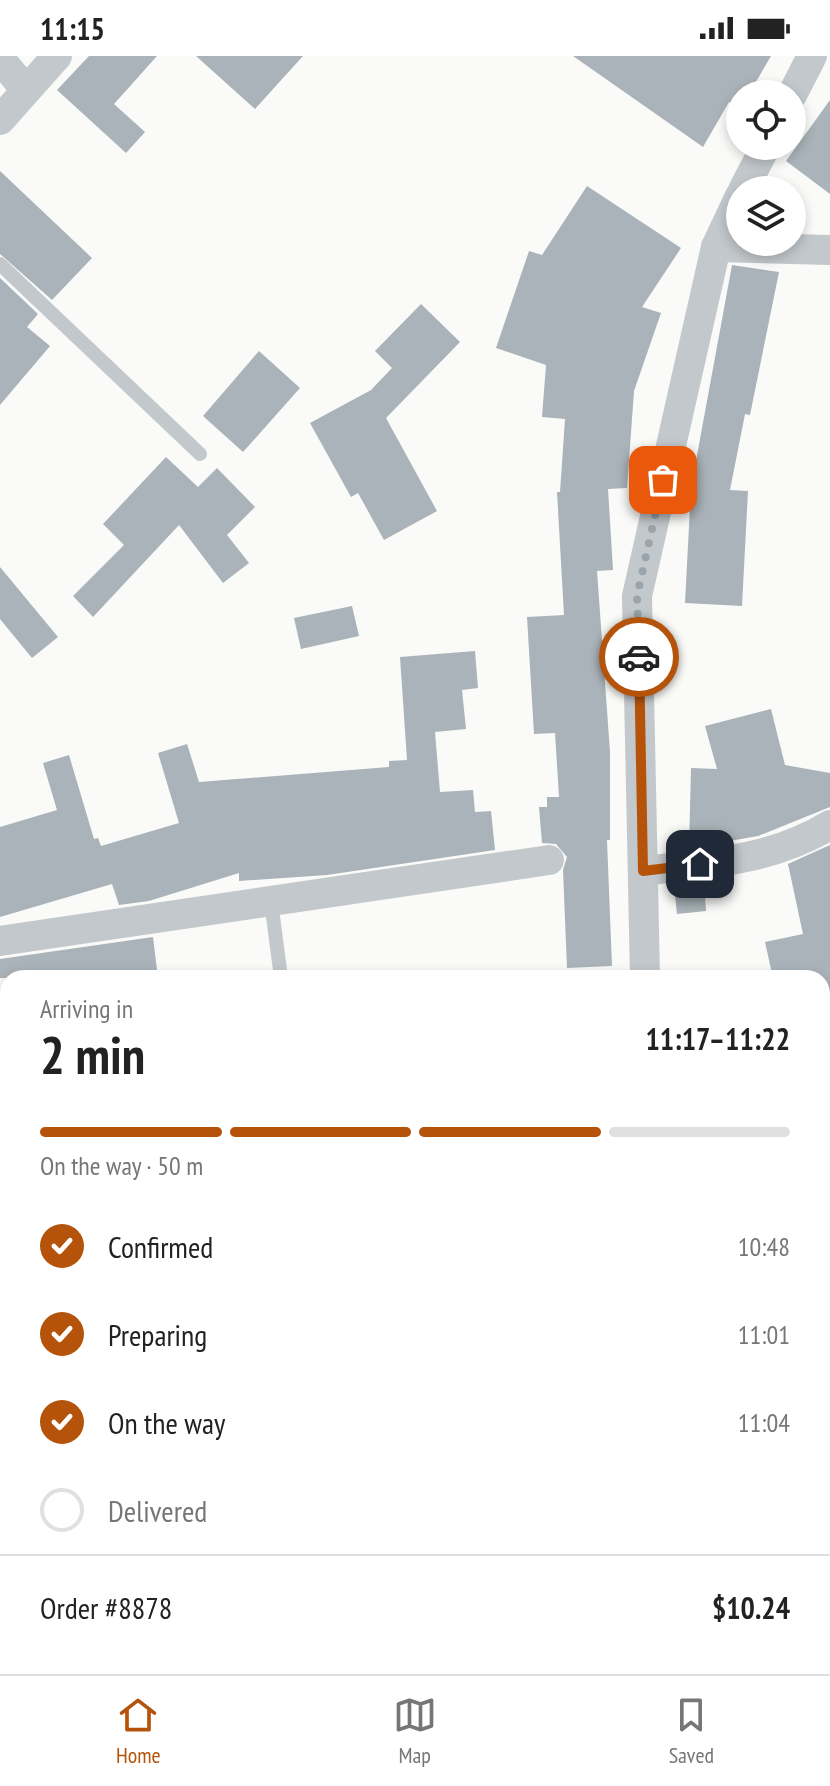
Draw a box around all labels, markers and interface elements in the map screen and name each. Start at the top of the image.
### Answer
text: 11:15 [40,9,105,48]
map controls [726,80,806,256]
button: locate [726,80,806,160]
button: layers [726,176,806,256]
pin [629,446,697,514]
icon: bag [641,458,685,502]
courier [599,617,679,697]
icon: car [617,635,661,679]
pin [666,830,734,898]
icon: home [678,842,722,886]
text: Arriving in [40,992,133,1025]
text: 11:17–11:22 [646,1019,790,1058]
text: 2 min [40,1021,145,1088]
text: On the way · 50 m [40,1149,203,1182]
icon: check [40,1224,84,1268]
text: Confirmed [108,1227,213,1266]
text: 10:48 [738,1230,790,1263]
icon: check [40,1312,84,1356]
text: Preparing [108,1315,207,1354]
text: 11:01 [738,1318,790,1351]
icon: check [40,1400,84,1444]
text: On the way [108,1403,225,1442]
text: 11:04 [738,1406,790,1439]
text: Delivered [108,1491,207,1530]
text: Order #8878 [40,1588,172,1627]
text: $10.24 [712,1588,790,1627]
tab: Home [116,1693,161,1769]
tab: Map [393,1693,437,1769]
tab: Saved [669,1693,714,1769]

